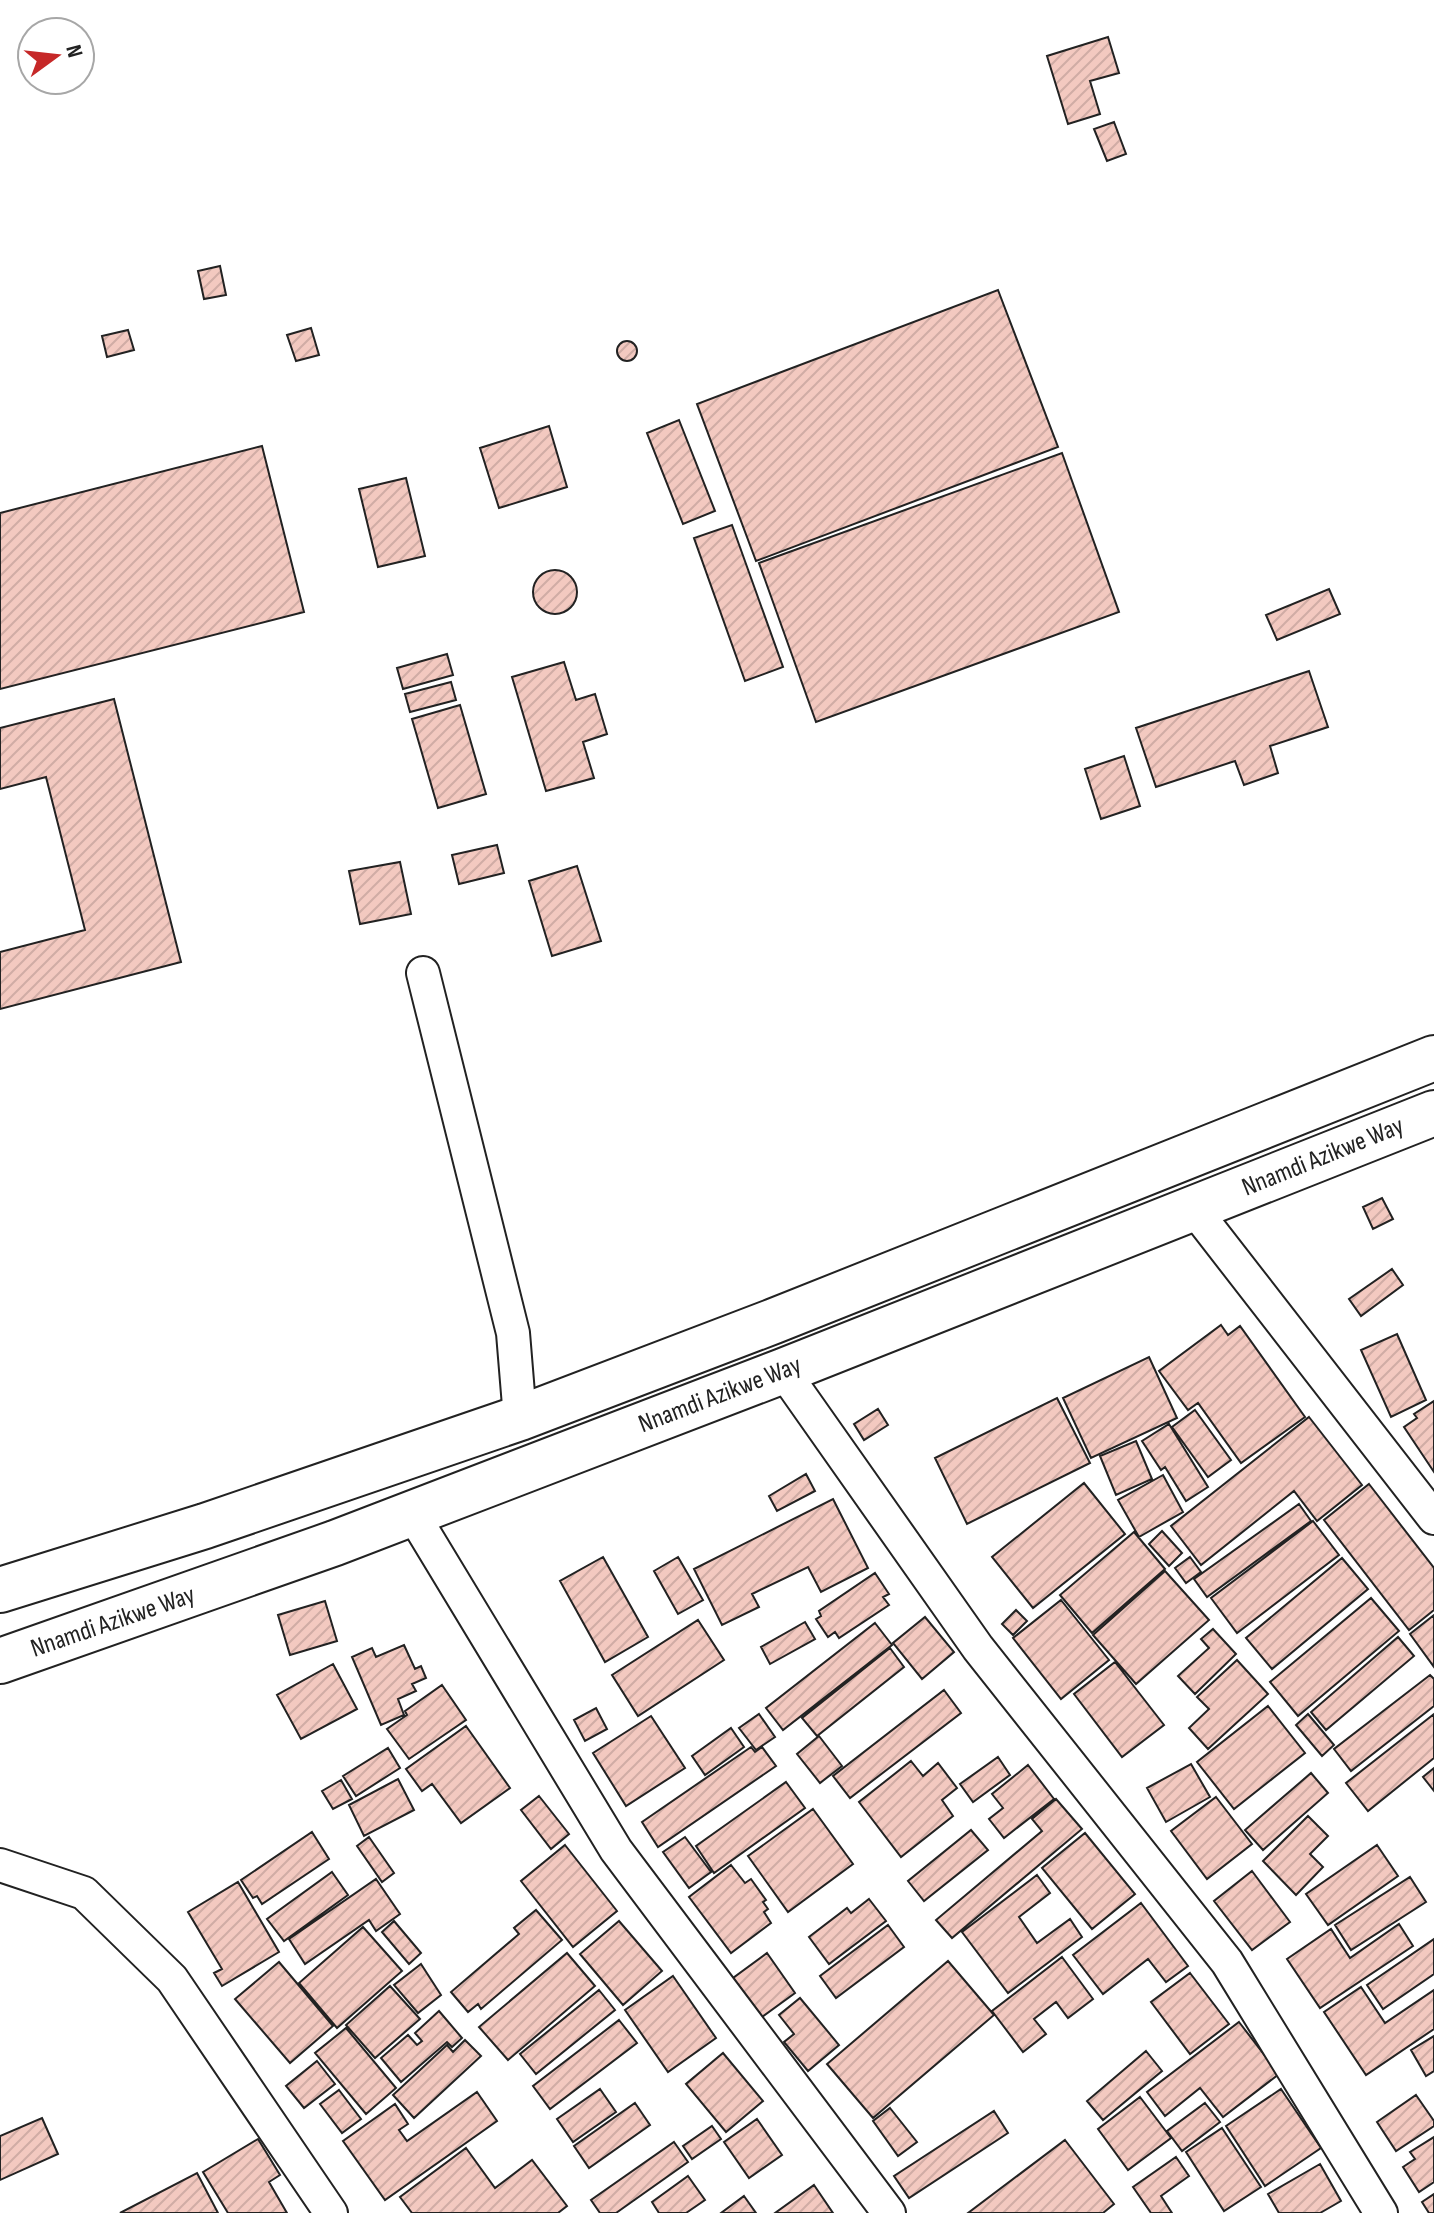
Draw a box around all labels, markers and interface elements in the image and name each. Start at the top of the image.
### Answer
north arrow [16,16,96,96]
text: N [59,42,88,60]
street label: Nnamdi Azikwe Way [1238,1110,1408,1204]
street label: Nnamdi Azikwe Way [634,1350,806,1440]
street label: Nnamdi Azikwe Way [27,1579,199,1665]

